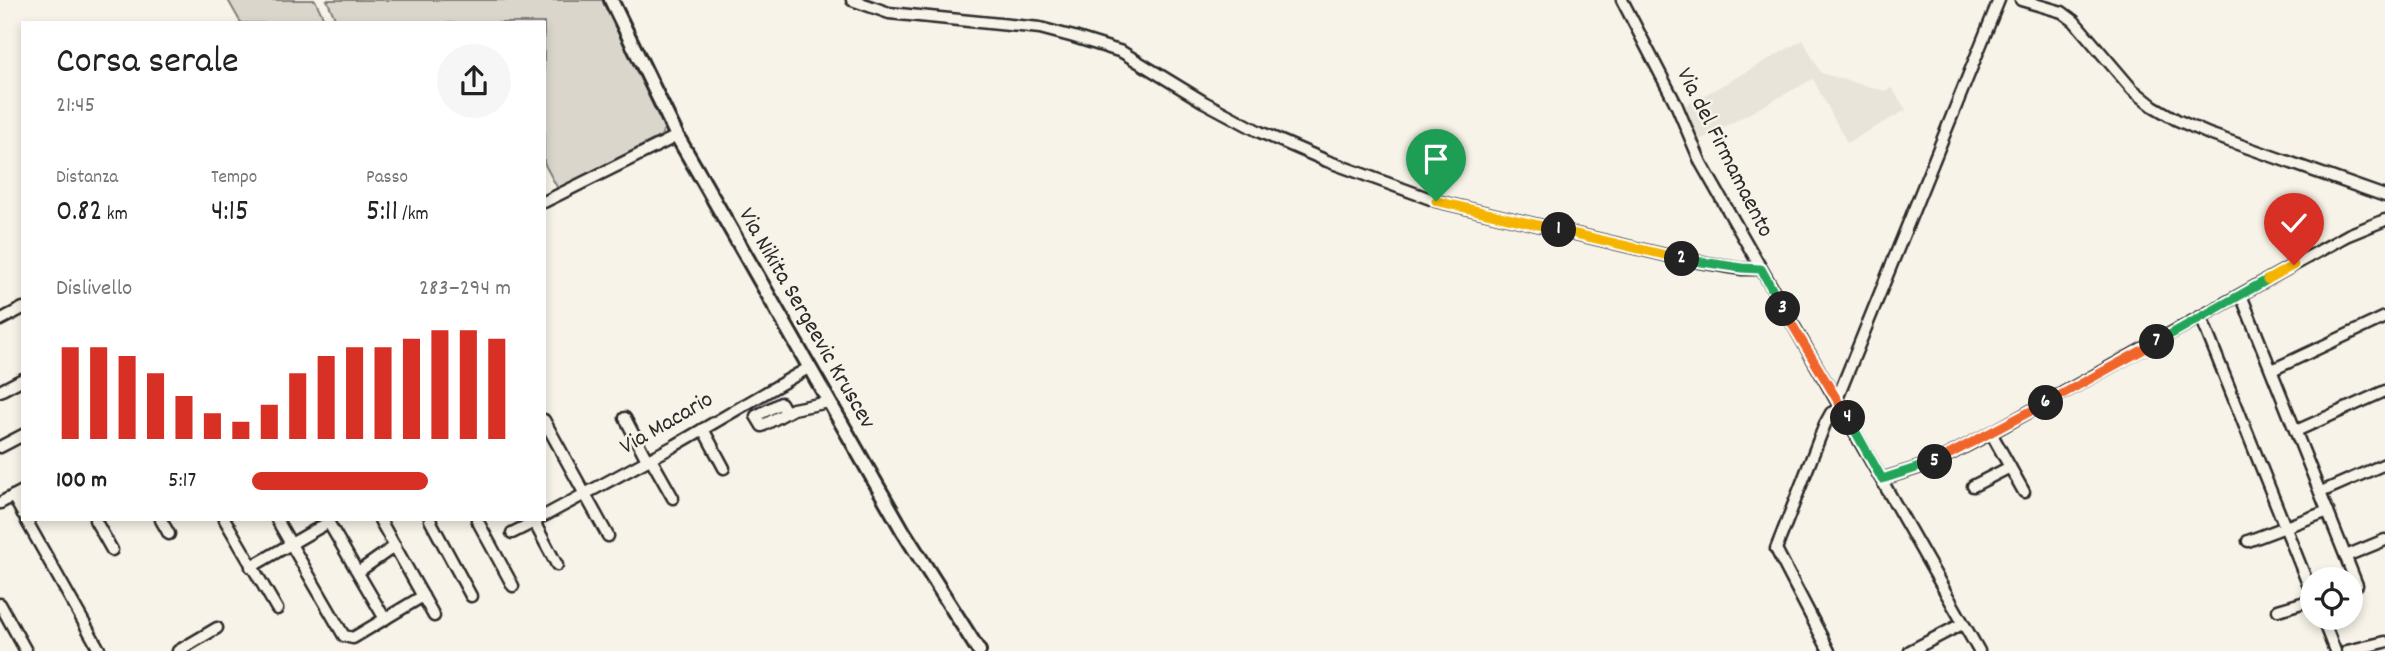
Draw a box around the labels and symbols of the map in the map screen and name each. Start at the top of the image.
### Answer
street label: Via del Firmamaento [1667,62,1781,244]
pin [1406,129,1466,201]
pin [2264,193,2324,265]
street label: Via Nikita Sergeevic Kruscev [729,202,883,436]
pin: 1 [1542,212,1576,247]
pin: 2 [1664,242,1700,276]
pin: 3 [1766,292,1800,326]
pin: 7 [2140,324,2174,360]
street label: Via Macario [614,384,720,464]
pin: 6 [2028,386,2064,420]
pin: 4 [1830,400,1866,436]
pin: 5 [1918,444,1952,480]

